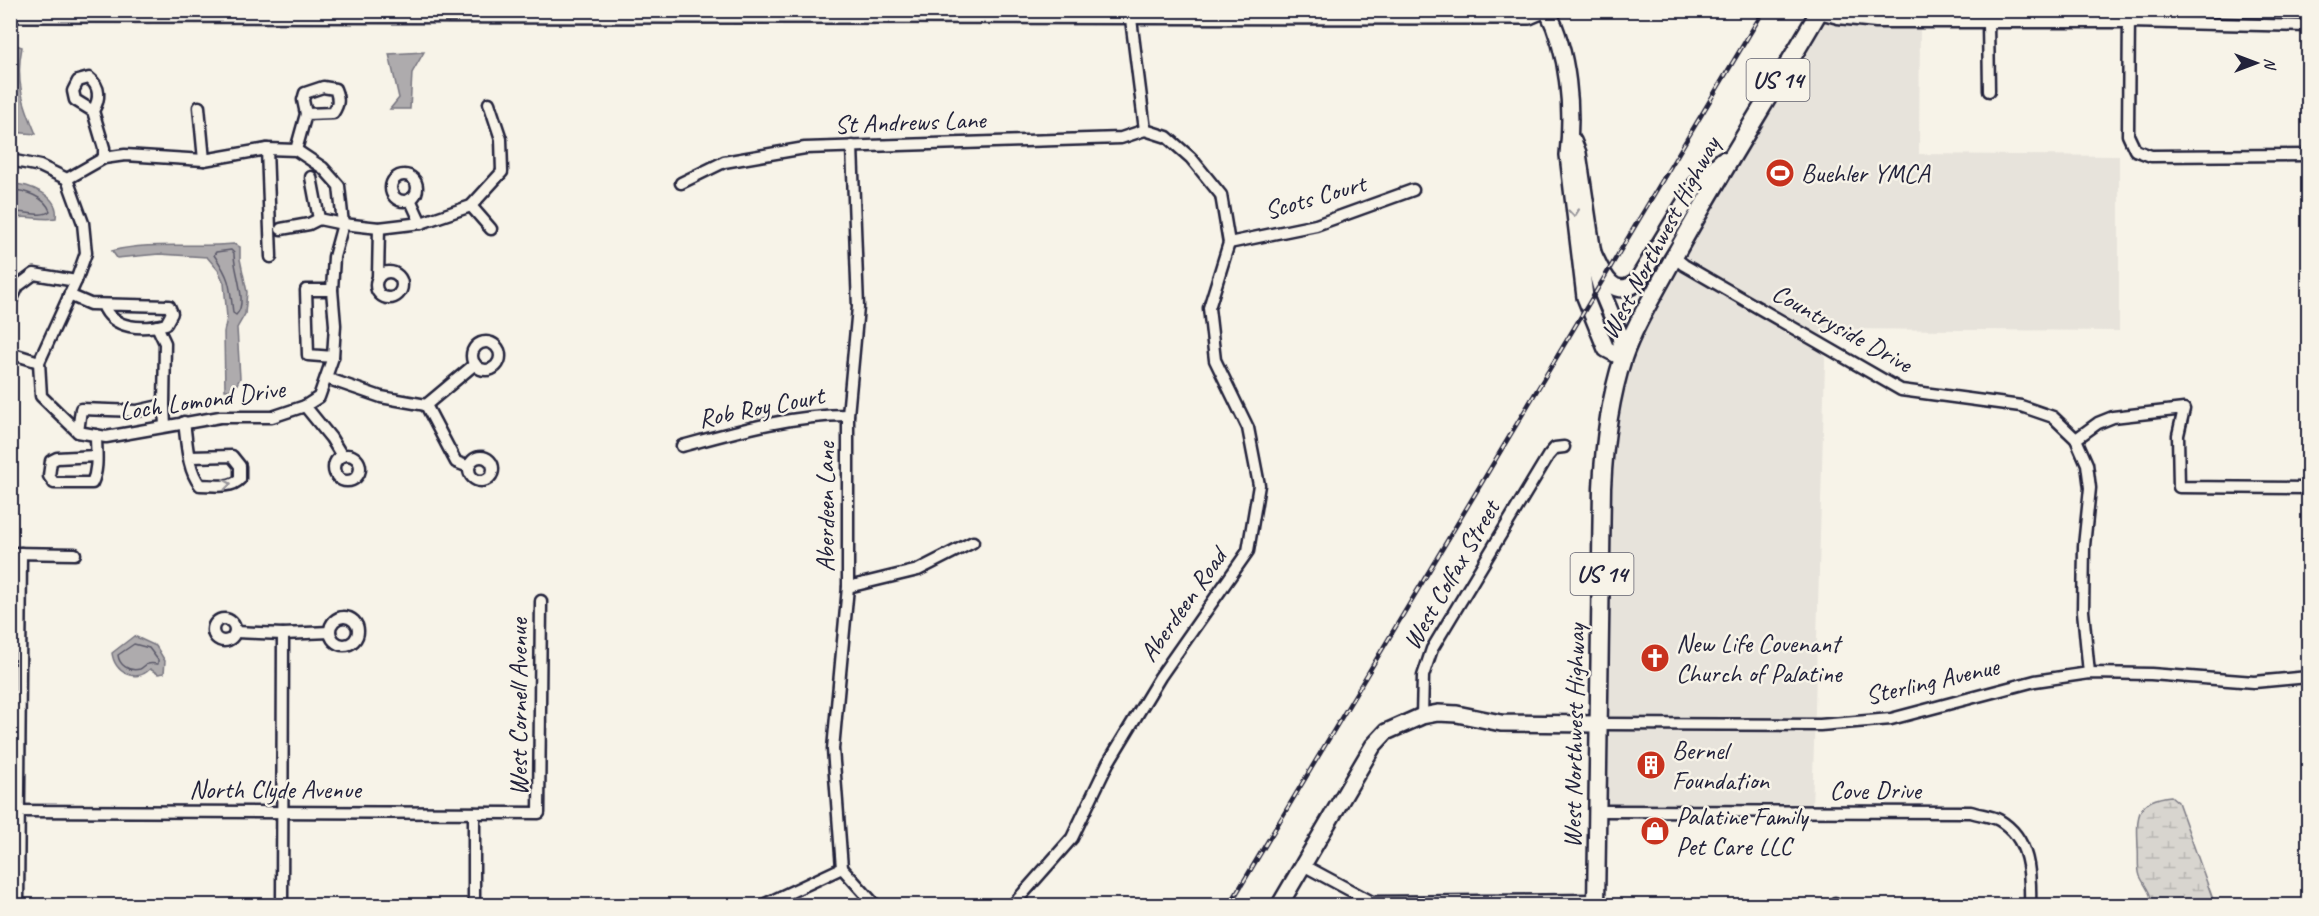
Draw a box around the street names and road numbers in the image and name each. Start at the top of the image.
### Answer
road number: US 14 [1746,59,1810,101]
street label: St Andrews Lane [834,103,988,141]
street label: West Northwest Highway [1593,129,1728,345]
street label: Scots Court [1261,166,1372,227]
street label: Countryside Drive [1766,276,1919,381]
street label: Loch Lomond Drive [117,372,288,428]
street label: Rob Roy Court [695,378,829,435]
street label: Aberdeen Lane [809,441,842,572]
street label: West Colfax Street [1395,492,1508,655]
street label: Aberdeen Road [1132,539,1236,668]
road number: US 14 [1570,553,1634,595]
street label: West Cornell Avenue [502,617,535,796]
street label: West Northwest Highway [1556,621,1592,848]
street label: Sterling Avenue [1862,649,2003,712]
street label: North Clyde Avenue [189,773,363,806]
street label: Cove Drive [1829,774,1923,807]

